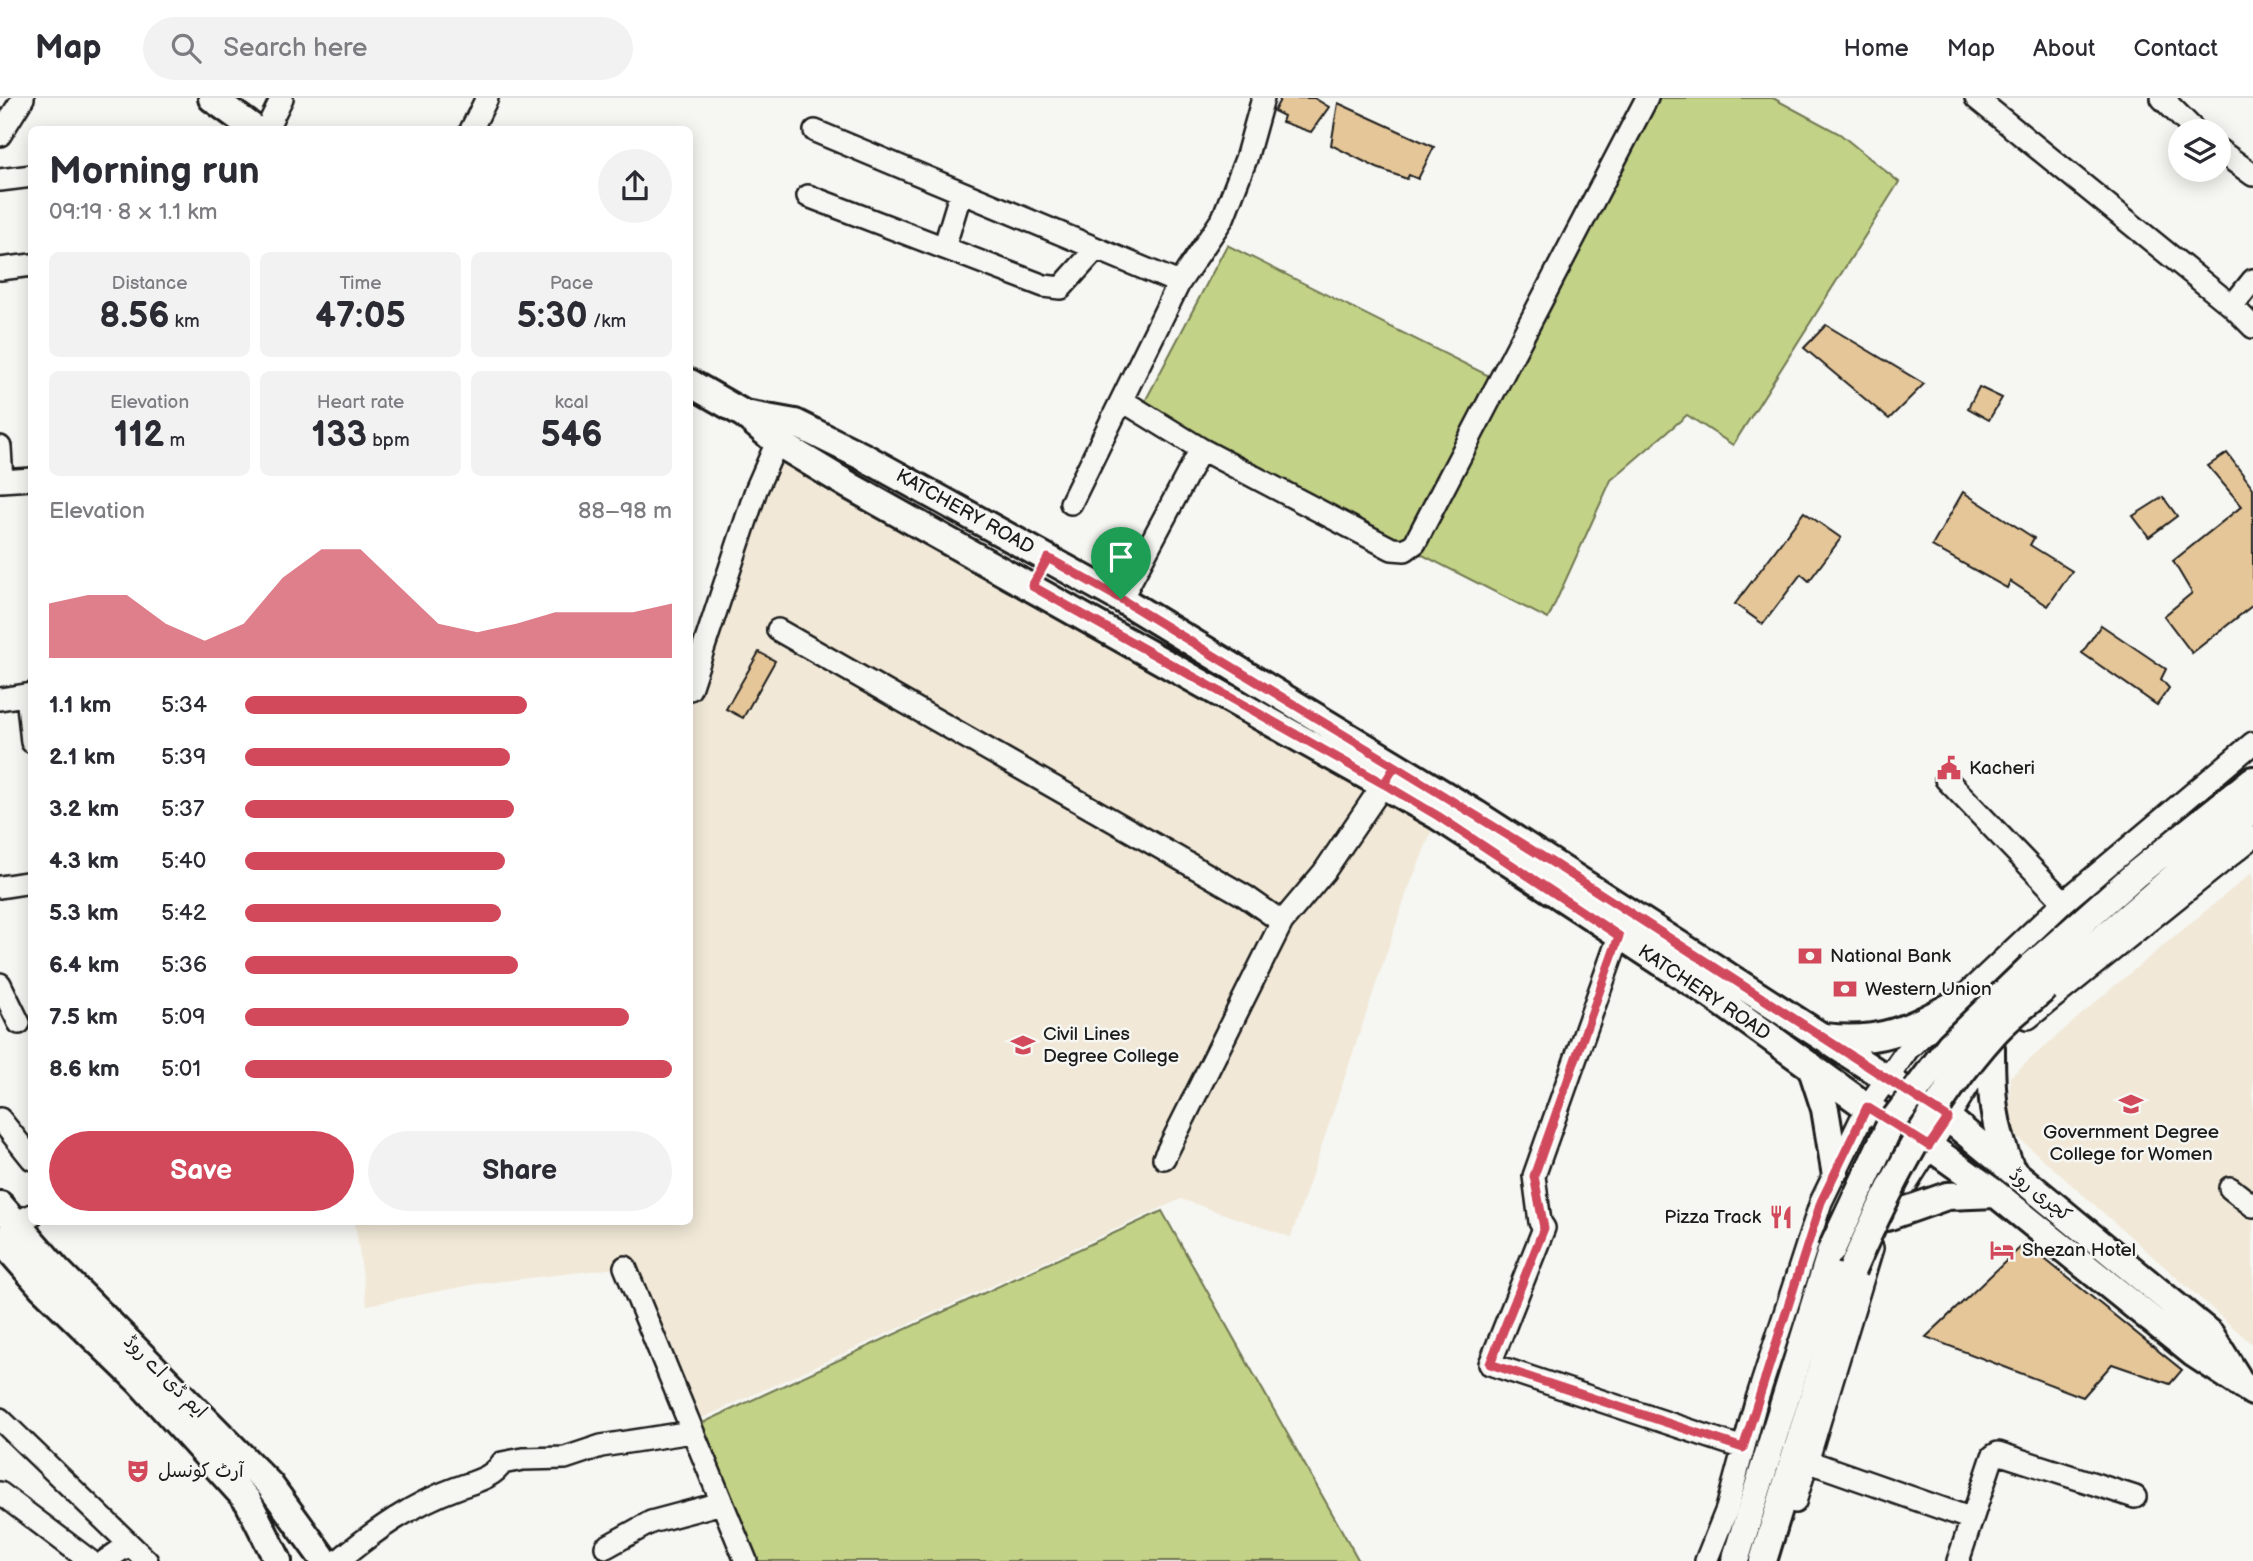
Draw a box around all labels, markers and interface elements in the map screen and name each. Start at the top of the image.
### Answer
search box [143,17,633,80]
text: Map [35,28,101,68]
icon: search [167,29,205,67]
text: Search here [223,33,367,64]
text: Home [1844,34,1909,63]
text: Map [1947,34,1995,63]
text: About [2033,34,2095,63]
text: Contact [2133,34,2218,63]
map controls [2168,119,2231,182]
button: layers [2168,119,2231,182]
text: Morning run [49,149,260,194]
button: share [598,149,672,223]
text: 09:19 · 8 × 1.1 km [49,198,218,226]
text: Distance [112,272,187,295]
text: Time [339,272,382,295]
text: Pace [550,272,593,295]
text: 8.56 [99,295,169,338]
text: 47:05 [315,295,406,338]
text: 5:30 [517,295,588,338]
text: km [169,310,200,333]
text: /km [588,310,626,333]
text: Elevation [110,391,189,414]
text: Heart rate [317,391,404,414]
text: kcal [554,391,589,414]
text: 112 [114,414,164,457]
text: 133 [311,414,367,457]
text: 546 [540,414,603,457]
text: m [164,429,185,452]
text: bpm [367,429,410,452]
street label: KATCHERY ROAD [892,464,1038,560]
text: Elevation [49,497,145,525]
text: 88–98 m [578,497,672,525]
pin [1091,527,1151,599]
icon: arrive [1102,538,1140,576]
text: 1.1 km [49,691,111,719]
text: 5:34 [161,691,207,719]
text: 2.1 km [49,743,115,771]
text: 5:39 [161,743,206,771]
public building icon: Kacheri [1935,754,1963,782]
place label: Kacheri [1969,757,2035,780]
text: 3.2 km [49,795,119,823]
text: 5:37 [161,795,204,823]
text: 4.3 km [49,847,119,875]
text: 5:40 [161,847,206,875]
text: 5.3 km [49,899,119,927]
text: 5:42 [161,899,206,927]
street label: KATCHERY ROAD [1633,940,1775,1046]
bank icon: National Bank [1796,942,1824,970]
place label: National Bank [1830,945,1951,968]
text: 6.4 km [49,951,119,979]
text: 5:36 [161,951,207,979]
bank icon: Western Union [1831,975,1859,1003]
place label: Western Union [1865,978,1992,1001]
text: 7.5 km [49,1003,118,1031]
text: 5:09 [161,1003,206,1031]
place label: Civil Lines Degree College [1043,1023,1179,1068]
school or university icon: Civil Lines Degree College [1009,1031,1037,1059]
text: 8.6 km [49,1055,120,1083]
text: 5:01 [161,1055,201,1083]
school or university icon: Government Degree College for Women [2117,1090,2145,1118]
place label: Government Degree College for Women [2043,1121,2219,1166]
button: Save [49,1131,354,1211]
button: Share [368,1131,672,1211]
street label: کچری روڈ [2004,1163,2076,1227]
restaurant icon: Pizza Track [1767,1203,1795,1231]
place label: Pizza Track [1664,1206,1762,1229]
hotel icon: Shezan Hotel [1988,1236,2016,1264]
place label: Shezan Hotel [2022,1239,2136,1262]
street label: ایم ڈی اے روڈ [117,1331,211,1425]
theatre icon: آرٹ کونسل [124,1457,152,1485]
place label: آرٹ کونسل [158,1460,245,1483]

